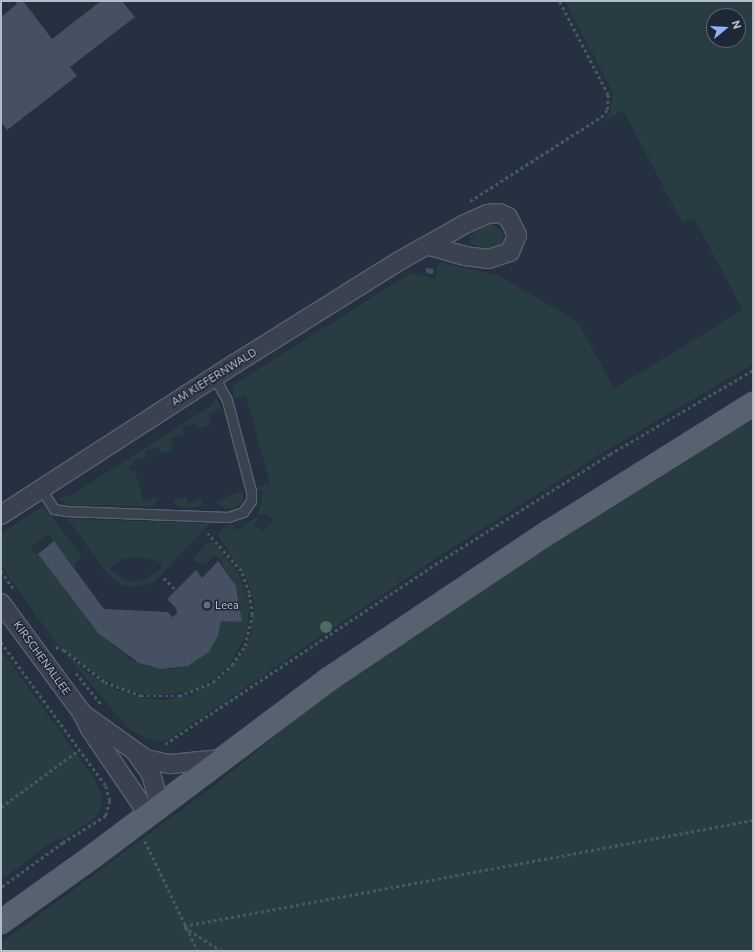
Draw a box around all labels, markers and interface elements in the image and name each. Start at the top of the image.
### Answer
north arrow [706,8,746,48]
text: N [729,18,744,30]
street label: AM KIEFERNWALD [169,345,259,409]
place label: Leea [215,598,239,612]
marker: Leea [202,600,212,610]
street label: KIRSCHENALLEE [11,618,73,698]

